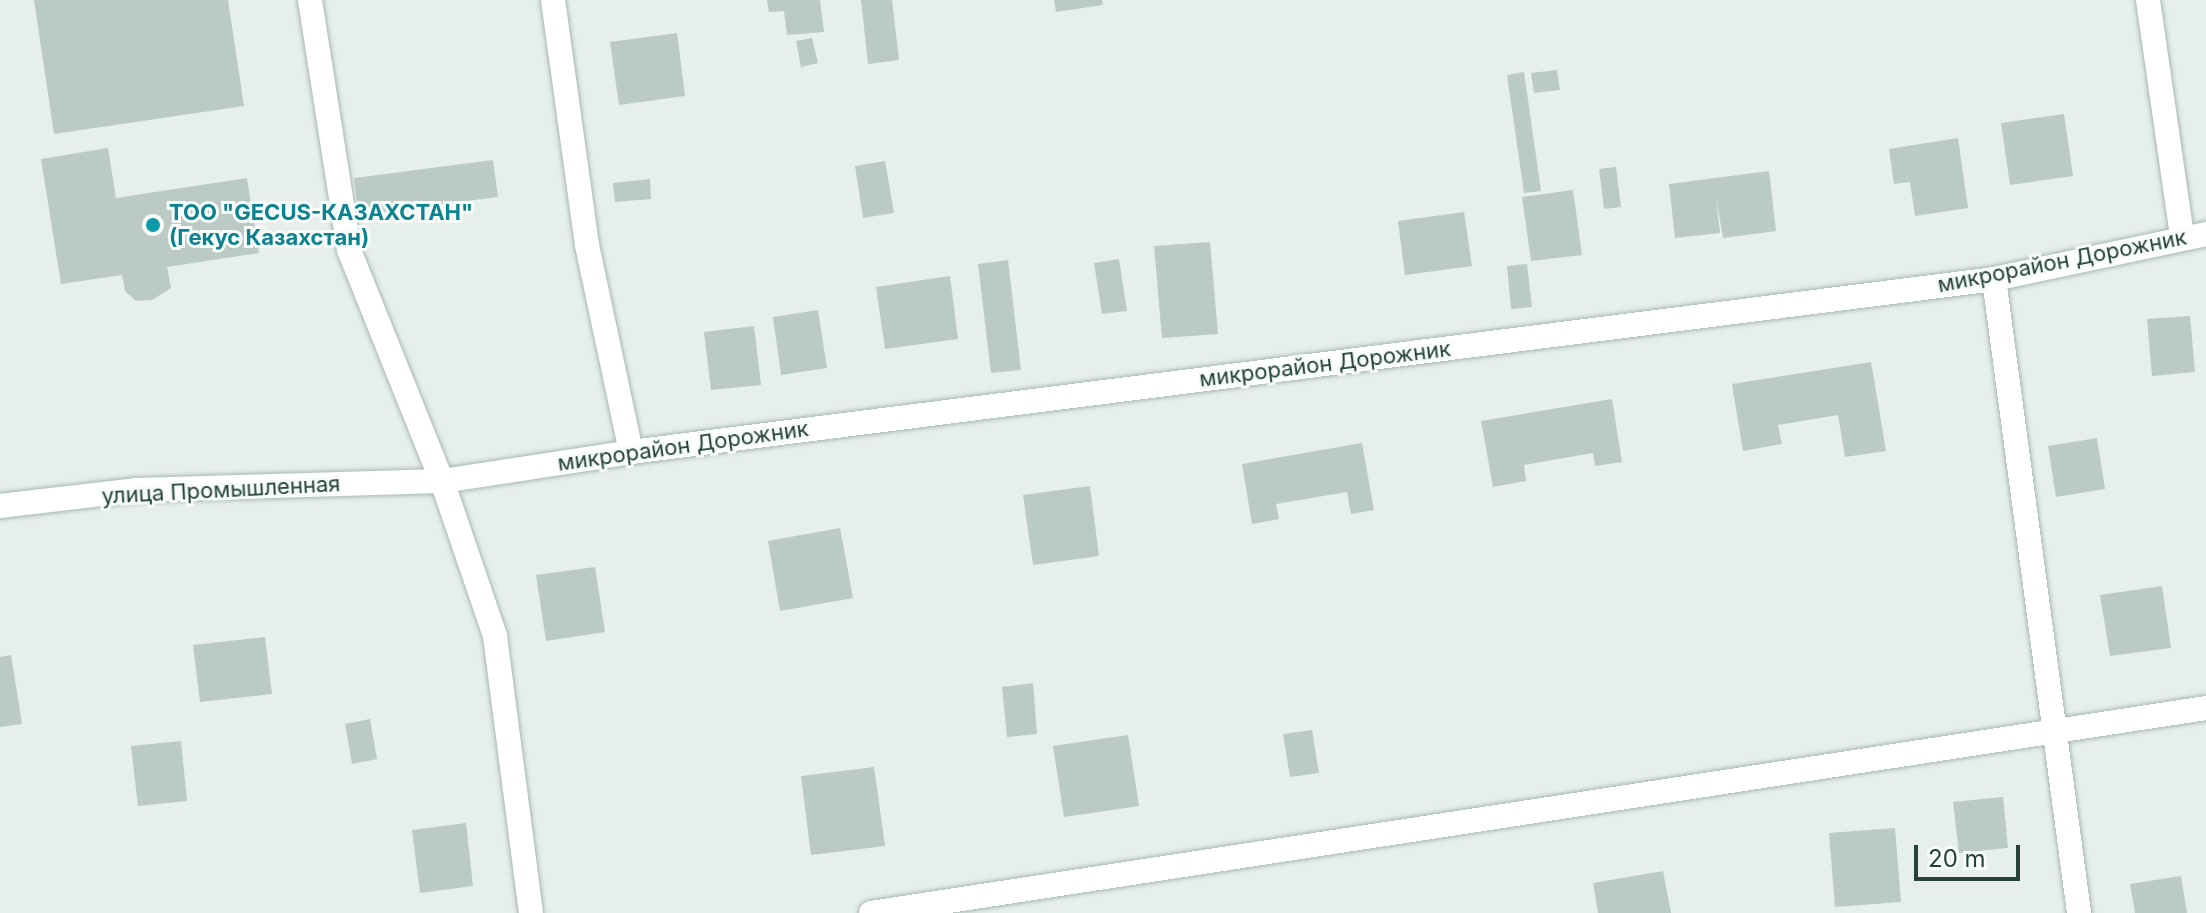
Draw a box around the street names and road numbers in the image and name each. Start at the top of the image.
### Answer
street label: микрорайон Дорожник [1935,224,2189,298]
street label: микрорайон Дорожник [1198,335,1452,393]
street label: микрорайон Дорожник [556,415,810,477]
street label: улица Промышленная [101,471,341,509]

